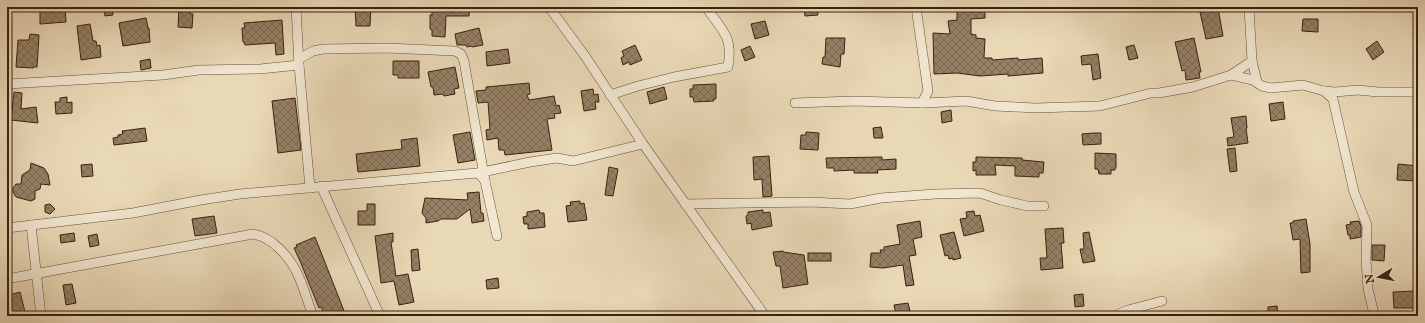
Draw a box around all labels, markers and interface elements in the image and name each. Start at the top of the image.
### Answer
north arrow [1359,257,1399,297]
text: N [1362,272,1378,285]

